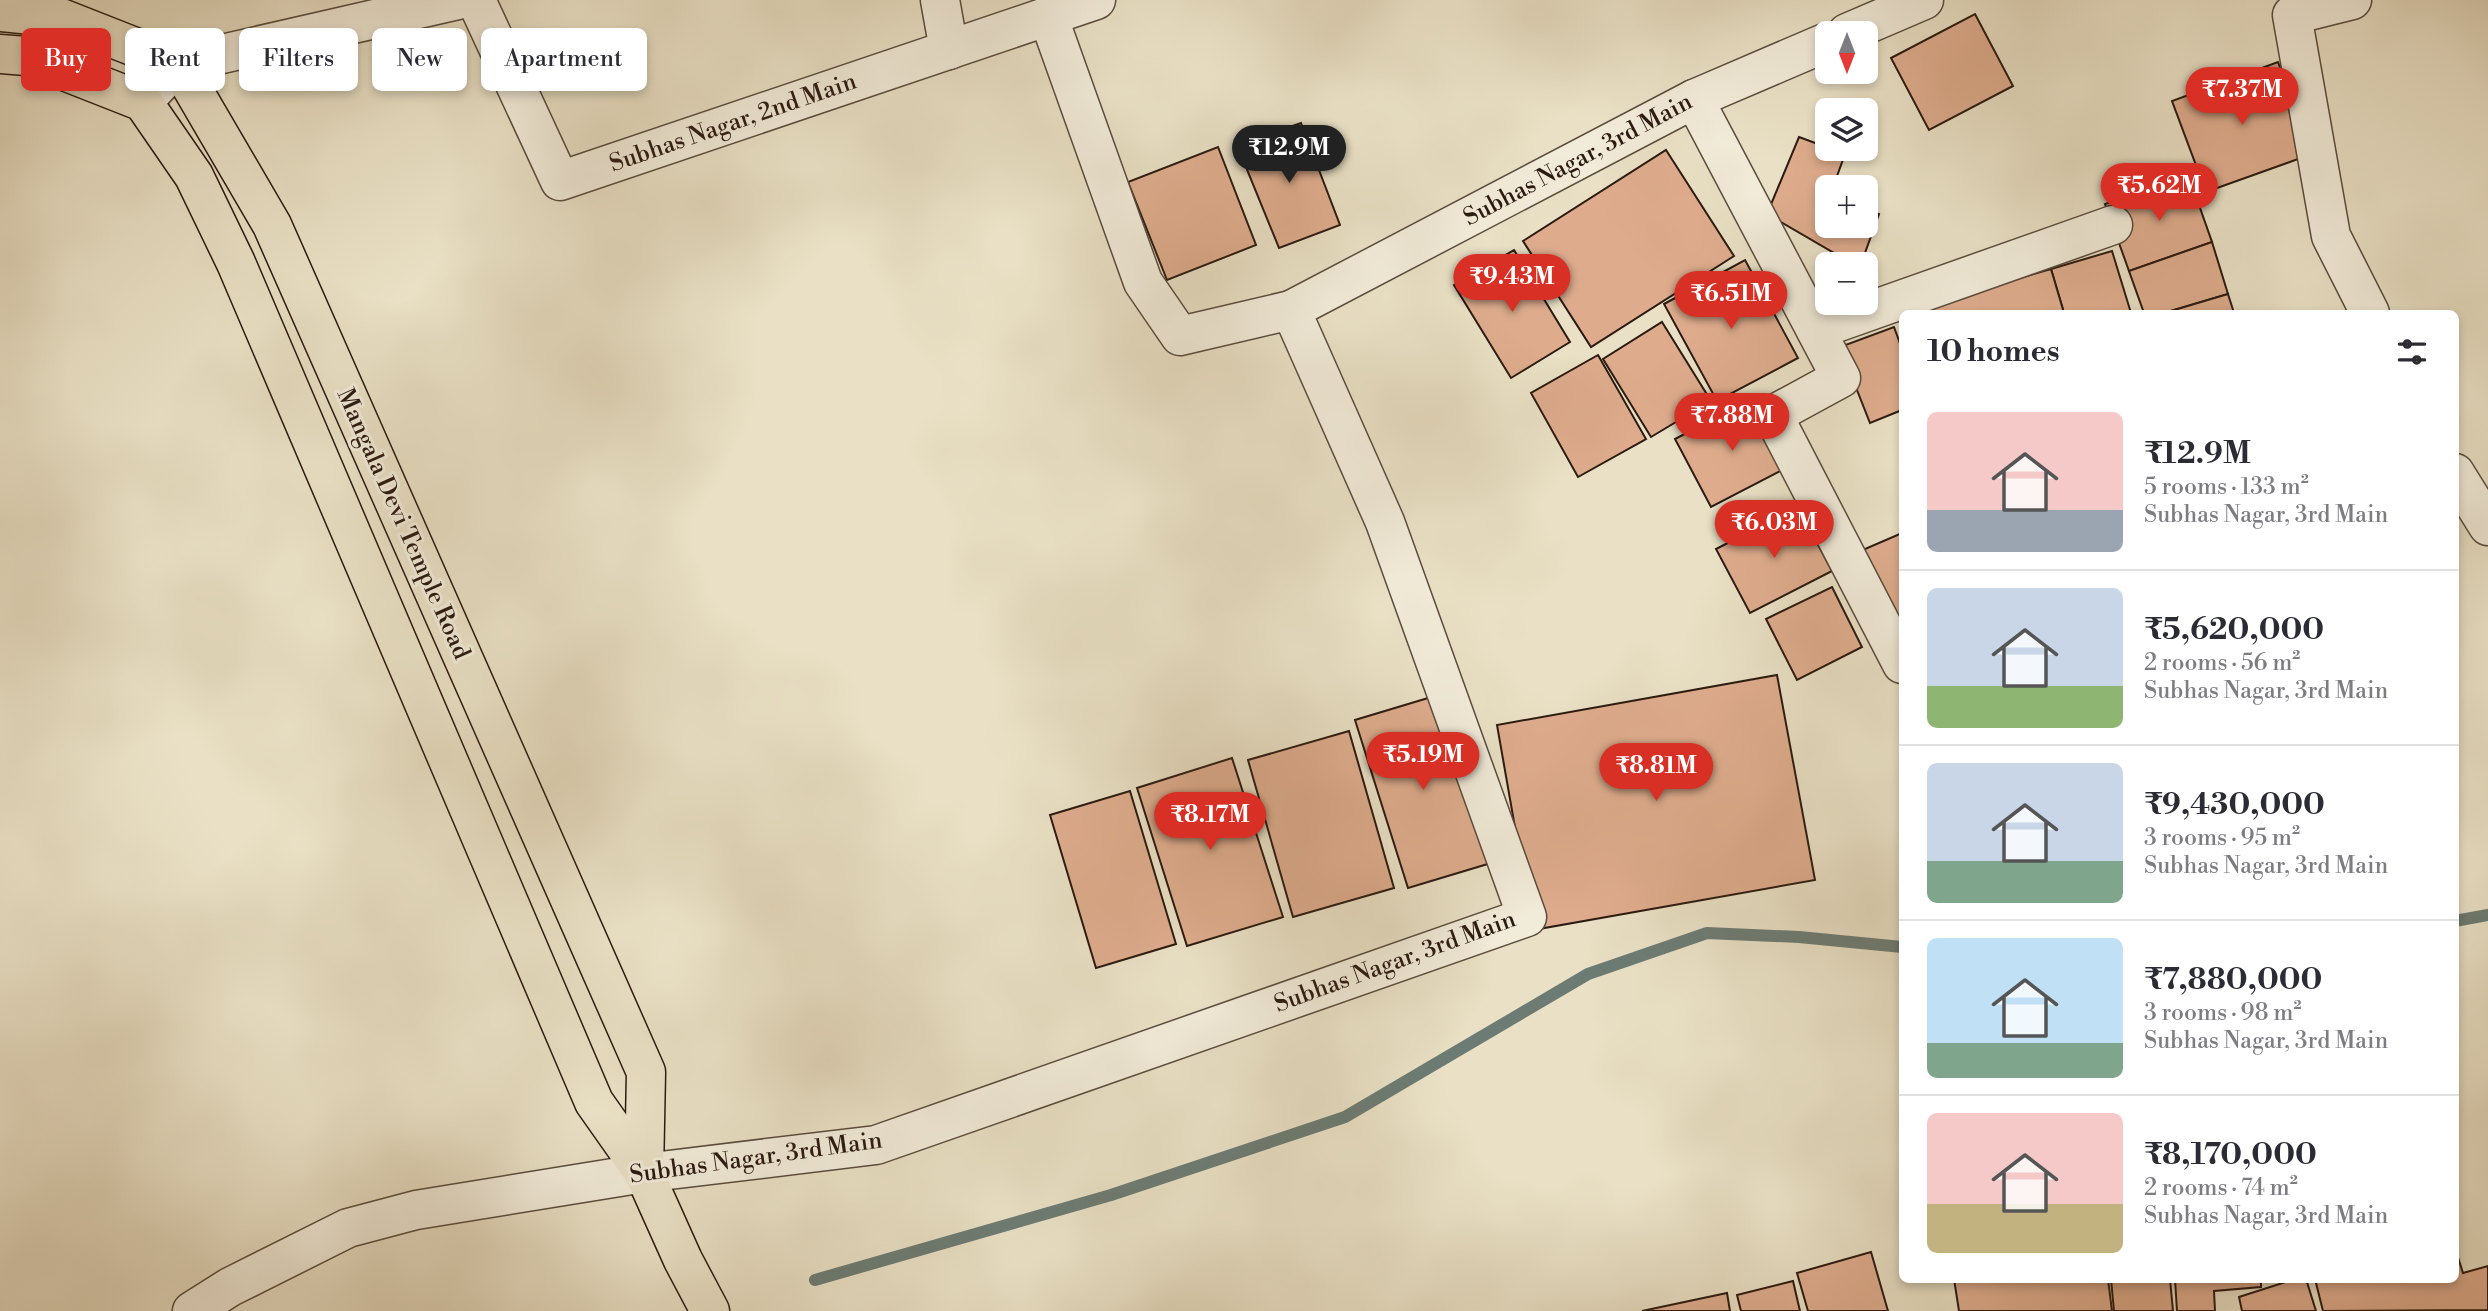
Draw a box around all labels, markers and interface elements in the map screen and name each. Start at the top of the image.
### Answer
north arrow [1815,21,1878,84]
map controls [1815,21,1878,315]
chip: Buy [21,28,111,91]
chip: Rent [125,28,225,91]
chip: Filters [239,28,358,91]
chip: New [372,28,467,91]
chip: Apartment [481,28,647,91]
street label: Subhas Nagar, 2nd Main [605,67,861,179]
pin: ₹7.37M [2185,68,2299,127]
text: ₹7.37M [2202,76,2282,104]
street label: Subhas Nagar, 3rd Main [1458,87,1698,233]
button: layers [1815,98,1878,161]
pin: ₹12.9M [1232,125,1346,185]
text: ₹12.9M [1248,134,1330,162]
pin: ₹5.62M [2102,164,2216,223]
text: ₹5.62M [2117,172,2201,200]
button: + [1815,175,1878,238]
button: − [1815,252,1878,315]
pin: ₹9.43M [1455,254,1569,314]
text: ₹9.43M [1469,263,1555,291]
pin: ₹6.51M [1674,272,1788,331]
text: ₹6.51M [1690,280,1772,308]
text: 10 homes [1927,333,2060,371]
icon: filters [2393,333,2431,371]
street label: Mangala Devi Temple Road [330,384,477,664]
pin: ₹7.88M [1675,393,1789,453]
text: ₹7.88M [1690,402,1774,430]
text: ₹12.9M [2144,435,2251,473]
icon: home [1983,440,2067,524]
text: 5 rooms · 133 m² [2144,473,2309,501]
pin: ₹6.03M [1717,500,1831,560]
text: Subhas Nagar, 3rd Main [2144,501,2388,529]
text: ₹6.03M [1731,509,1817,537]
text: ₹5,620,000 [2144,611,2324,649]
icon: home [1983,616,2067,700]
text: 2 rooms · 56 m² [2144,649,2300,677]
text: Subhas Nagar, 3rd Main [2144,677,2388,705]
pin: ₹5.19M [1366,732,1480,792]
text: ₹5.19M [1382,741,1464,769]
pin: ₹8.81M [1599,744,1713,803]
text: ₹8.81M [1615,752,1697,780]
text: ₹9,430,000 [2144,786,2325,824]
icon: home [1983,791,2067,875]
pin: ₹8.17M [1153,792,1267,852]
text: ₹8.17M [1170,801,1250,829]
text: 3 rooms · 95 m² [2144,824,2300,852]
text: Subhas Nagar, 3rd Main [2144,852,2388,880]
street label: Subhas Nagar, 3rd Main [1270,904,1520,1020]
text: ₹7,880,000 [2144,961,2322,999]
icon: home [1983,966,2067,1050]
text: 3 rooms · 98 m² [2144,999,2301,1027]
text: Subhas Nagar, 3rd Main [2144,1027,2388,1055]
street label: Subhas Nagar, 3rd Main [628,1125,884,1191]
text: ₹8,170,000 [2144,1136,2317,1174]
icon: home [1983,1141,2067,1225]
text: 2 rooms · 74 m² [2144,1174,2298,1202]
text: Subhas Nagar, 3rd Main [2144,1202,2388,1230]

